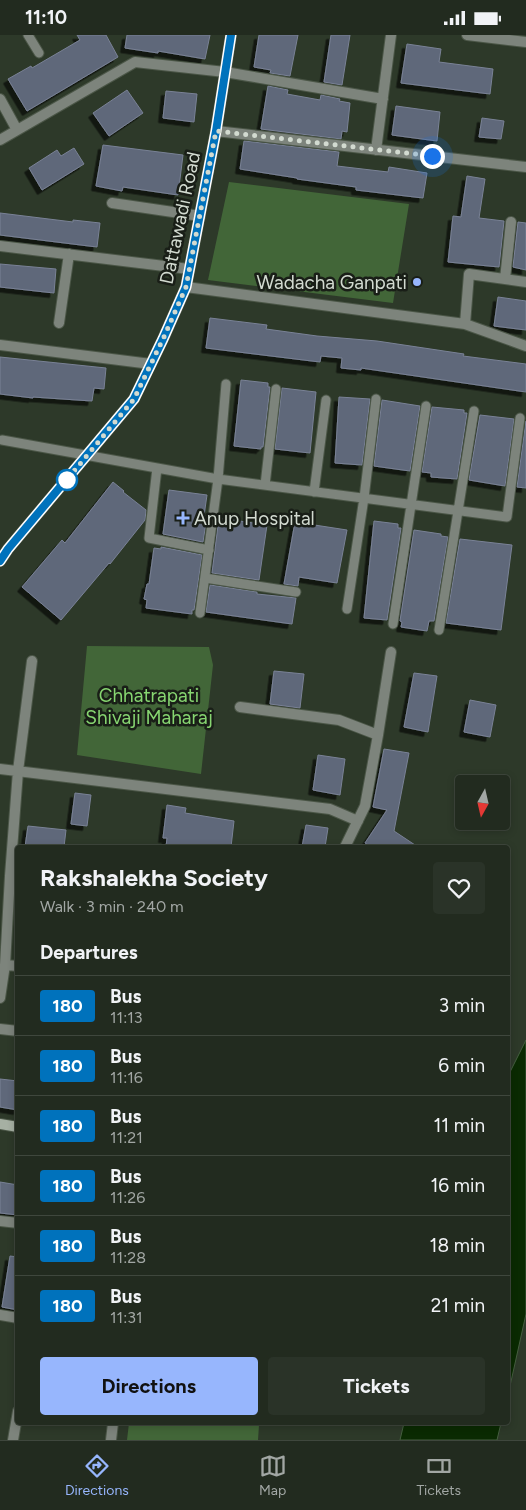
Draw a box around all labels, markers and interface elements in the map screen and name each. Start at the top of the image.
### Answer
text: 11:10 [25,6,67,29]
your location [420,144,445,169]
street label: Dattawadi Road [155,150,205,286]
place label: Wadacha Ganpati [257,271,407,294]
marker: Wadacha Ganpati [411,276,423,288]
unlabelled marker [56,469,78,491]
place label: Anup Hospital [194,507,315,530]
marker: Anup Hospital [176,511,190,525]
park label: Chhatrapati Shivaji Maharaj [85,684,213,729]
north arrow [455,775,510,830]
map controls [455,775,510,830]
button: heart [433,862,485,914]
text: Rakshalekha Society [40,863,268,892]
text: Walk · 3 min · 240 m [40,897,184,916]
text: Departures [40,941,138,964]
text: Bus [110,985,141,1008]
text: 3 min [439,994,485,1017]
text: 180 [52,995,83,1017]
text: 11:13 [110,1008,143,1027]
text: Bus [110,1045,141,1068]
text: 6 min [438,1054,485,1077]
text: 180 [52,1055,83,1077]
text: 11:16 [110,1068,143,1087]
text: Bus [110,1105,141,1128]
text: 11 min [433,1114,485,1137]
text: 180 [52,1115,83,1137]
text: 11:21 [110,1128,143,1147]
text: Bus [110,1165,141,1188]
text: 16 min [431,1174,485,1197]
text: 180 [52,1175,83,1197]
text: 11:26 [110,1188,145,1207]
text: Bus [110,1225,141,1248]
text: 18 min [430,1234,485,1257]
text: 180 [52,1235,83,1257]
text: 11:28 [110,1248,146,1267]
text: Bus [110,1285,141,1308]
text: 21 min [431,1294,485,1317]
text: 180 [52,1295,83,1317]
text: 11:31 [110,1308,143,1327]
button: Directions [40,1357,258,1415]
button: Tickets [268,1357,485,1415]
tab: Directions [65,1452,129,1499]
tab: Map [259,1452,287,1499]
tab: Tickets [416,1452,461,1499]

